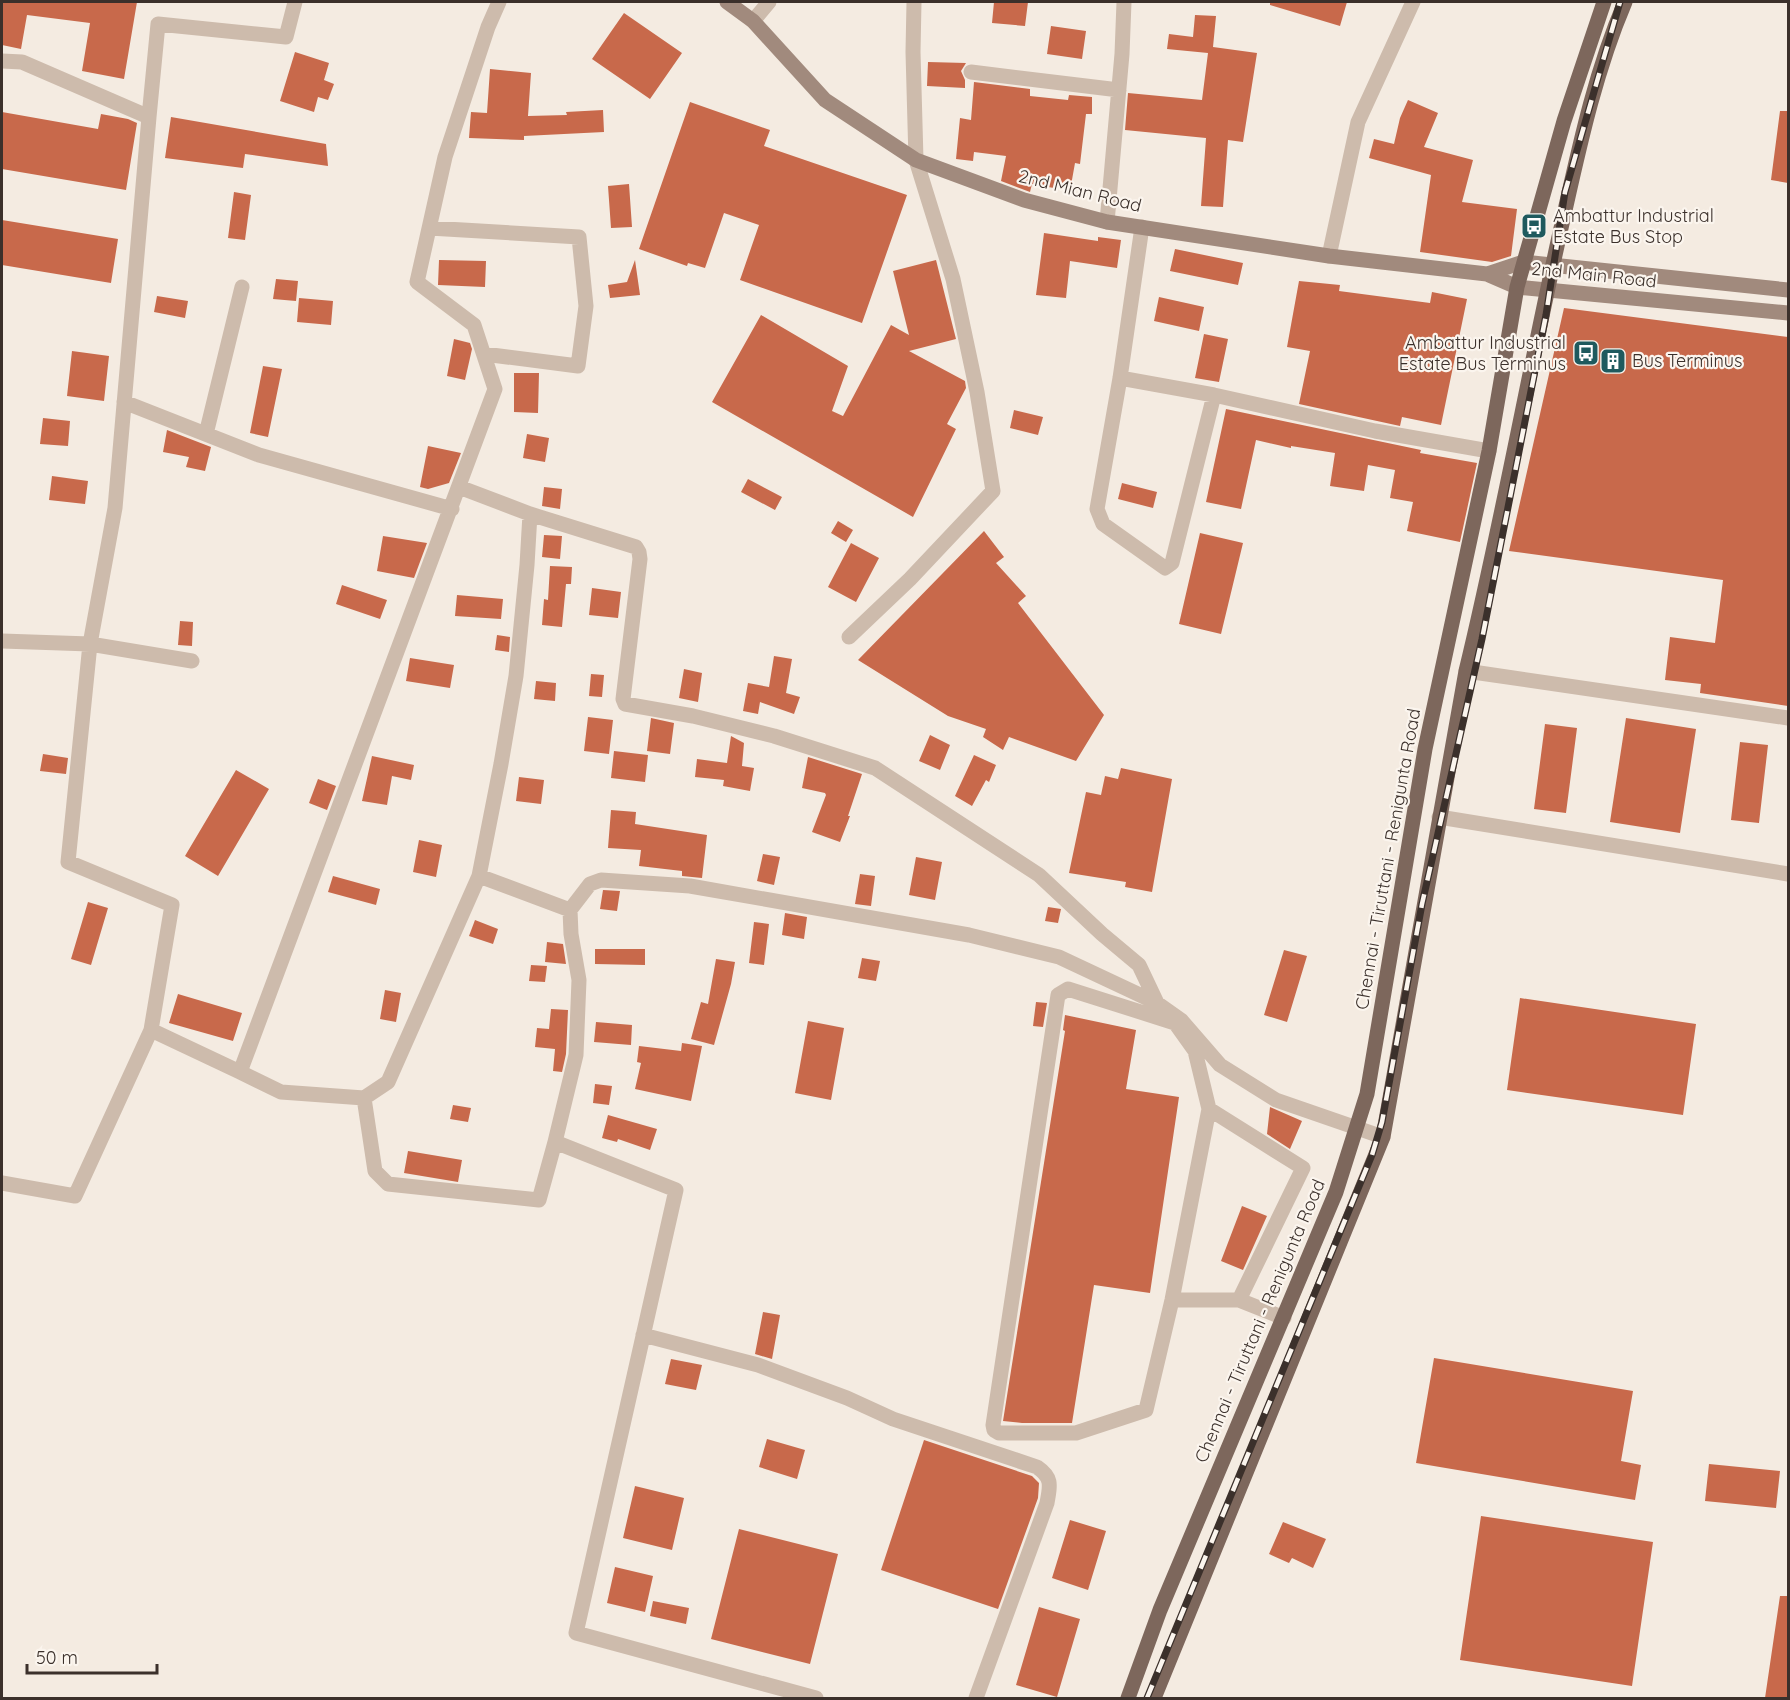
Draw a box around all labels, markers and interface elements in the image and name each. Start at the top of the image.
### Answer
street label: 2nd Mian Road [1016,164,1144,217]
place label: Ambattur Industrial Estate Bus Stop [1553,204,1714,248]
bus stop icon: Ambattur Industrial Estate Bus Stop [1519,211,1549,241]
street label: 2nd Main Road [1530,256,1658,293]
place label: Ambattur Industrial Estate Bus Terminus [1399,331,1566,375]
bus stop icon: Ambattur Industrial Estate Bus Terminus [1571,338,1601,368]
building icon: Bus Terminus [1598,346,1628,376]
place label: Bus Terminus [1632,349,1742,372]
street label: Chennai - Tiruttani - Renigunta Road [1350,707,1425,1011]
street label: Chennai - Tiruttani - Renigunta Road [1189,1176,1330,1466]
scale bar [27,1637,158,1675]
text: 50 m [36,1646,78,1669]

